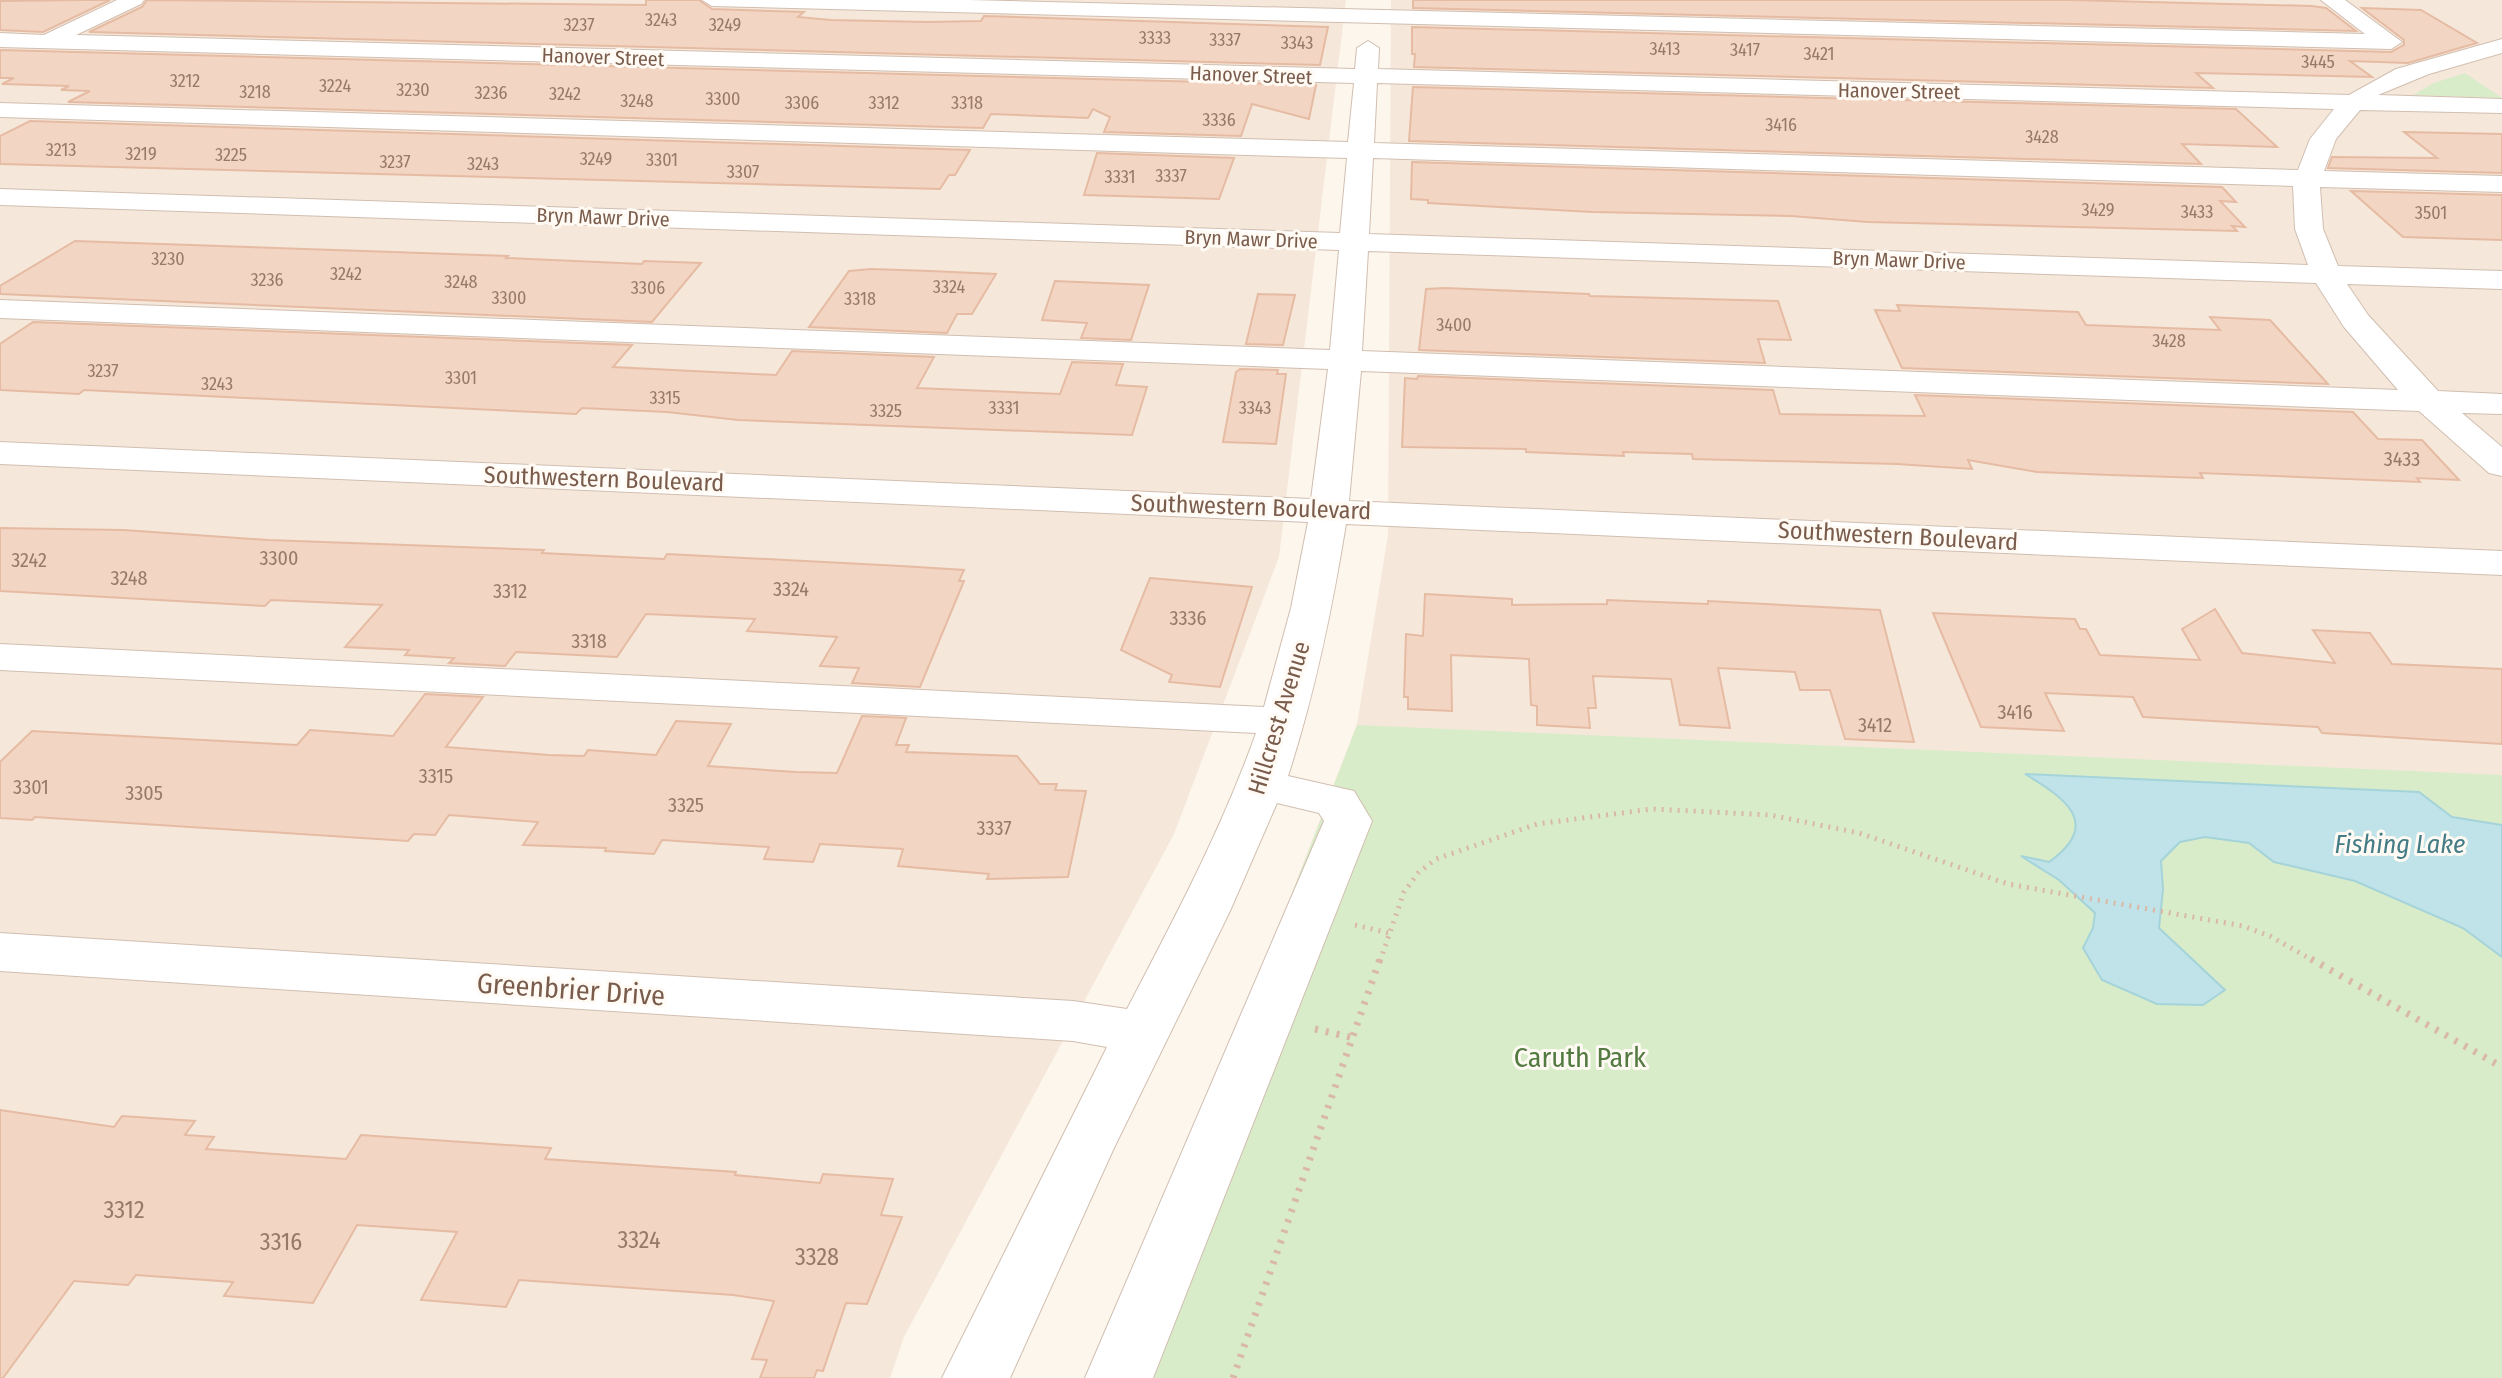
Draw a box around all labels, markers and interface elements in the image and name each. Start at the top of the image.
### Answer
house number: 3243 [645,9,677,31]
house number: 3237 [563,14,595,36]
house number: 3249 [709,14,741,36]
house number: 3333 [1139,27,1171,49]
house number: 3337 [1209,29,1241,51]
house number: 3343 [1281,32,1313,54]
house number: 3413 [1650,38,1680,60]
house number: 3417 [1730,39,1760,61]
street label: Hanover Street [541,43,665,71]
house number: 3421 [1803,43,1835,65]
house number: 3445 [2301,51,2335,73]
street label: Hanover Street [1189,61,1313,89]
house number: 3212 [170,70,200,92]
house number: 3224 [319,75,351,97]
street label: Hanover Street [1838,78,1961,104]
house number: 3230 [396,79,430,101]
house number: 3218 [239,81,271,103]
house number: 3236 [475,82,508,104]
house number: 3242 [549,83,581,105]
house number: 3300 [706,88,741,110]
house number: 3248 [620,90,654,112]
house number: 3306 [785,92,819,114]
house number: 3312 [869,92,899,114]
house number: 3318 [951,92,983,114]
house number: 3336 [1202,109,1236,131]
house number: 3416 [1765,114,1797,136]
house number: 3428 [2025,126,2059,148]
house number: 3213 [46,139,76,161]
house number: 3219 [125,143,157,165]
house number: 3225 [215,144,247,166]
house number: 3249 [580,148,612,170]
house number: 3301 [646,149,678,171]
house number: 3237 [379,151,411,173]
house number: 3243 [467,153,499,175]
house number: 3307 [727,161,759,183]
house number: 3337 [1155,165,1187,187]
house number: 3331 [1105,166,1135,188]
house number: 3429 [2081,199,2115,221]
house number: 3433 [2181,201,2213,223]
house number: 3501 [2415,202,2447,224]
street label: Bryn Mawr Drive [536,203,670,231]
street label: Bryn Mawr Drive [1184,225,1318,253]
street label: Bryn Mawr Drive [1832,246,1966,274]
house number: 3230 [151,248,185,270]
house number: 3242 [330,263,362,285]
house number: 3236 [251,269,284,291]
house number: 3248 [444,271,478,293]
house number: 3324 [933,276,965,298]
house number: 3306 [631,277,665,299]
house number: 3300 [492,287,527,309]
house number: 3318 [844,288,876,310]
house number: 3400 [1436,314,1472,336]
house number: 3428 [2152,330,2186,352]
house number: 3237 [87,360,119,382]
house number: 3301 [445,367,477,389]
house number: 3243 [201,373,233,395]
house number: 3315 [649,387,681,409]
house number: 3331 [989,397,1019,419]
house number: 3343 [1239,397,1271,419]
house number: 3325 [870,400,902,422]
house number: 3433 [2384,447,2420,471]
street label: Southwestern Boulevard [483,461,725,497]
street label: Southwestern Boulevard [1130,489,1372,525]
street label: Southwestern Boulevard [1777,516,2019,556]
house number: 3300 [260,546,298,570]
house number: 3242 [11,548,47,572]
house number: 3248 [111,566,147,590]
house number: 3324 [773,577,809,601]
house number: 3312 [493,579,527,603]
house number: 3336 [1170,606,1207,630]
house number: 3318 [571,629,607,653]
street label: Hillcrest Avenue [1242,638,1316,798]
house number: 3416 [1997,700,2033,724]
house number: 3412 [1858,713,1892,737]
house number: 3315 [419,764,453,788]
house number: 3301 [13,775,49,799]
house number: 3305 [125,781,163,805]
house number: 3325 [668,793,704,817]
house number: 3337 [976,816,1012,840]
water label: Fishing Lake [2335,829,2465,860]
street label: Greenbrier Drive [476,966,666,1013]
park label: Caruth Park [1514,1041,1647,1074]
house number: 3312 [103,1196,145,1224]
house number: 3324 [617,1226,661,1254]
house number: 3316 [260,1228,302,1256]
house number: 3328 [795,1243,839,1271]

